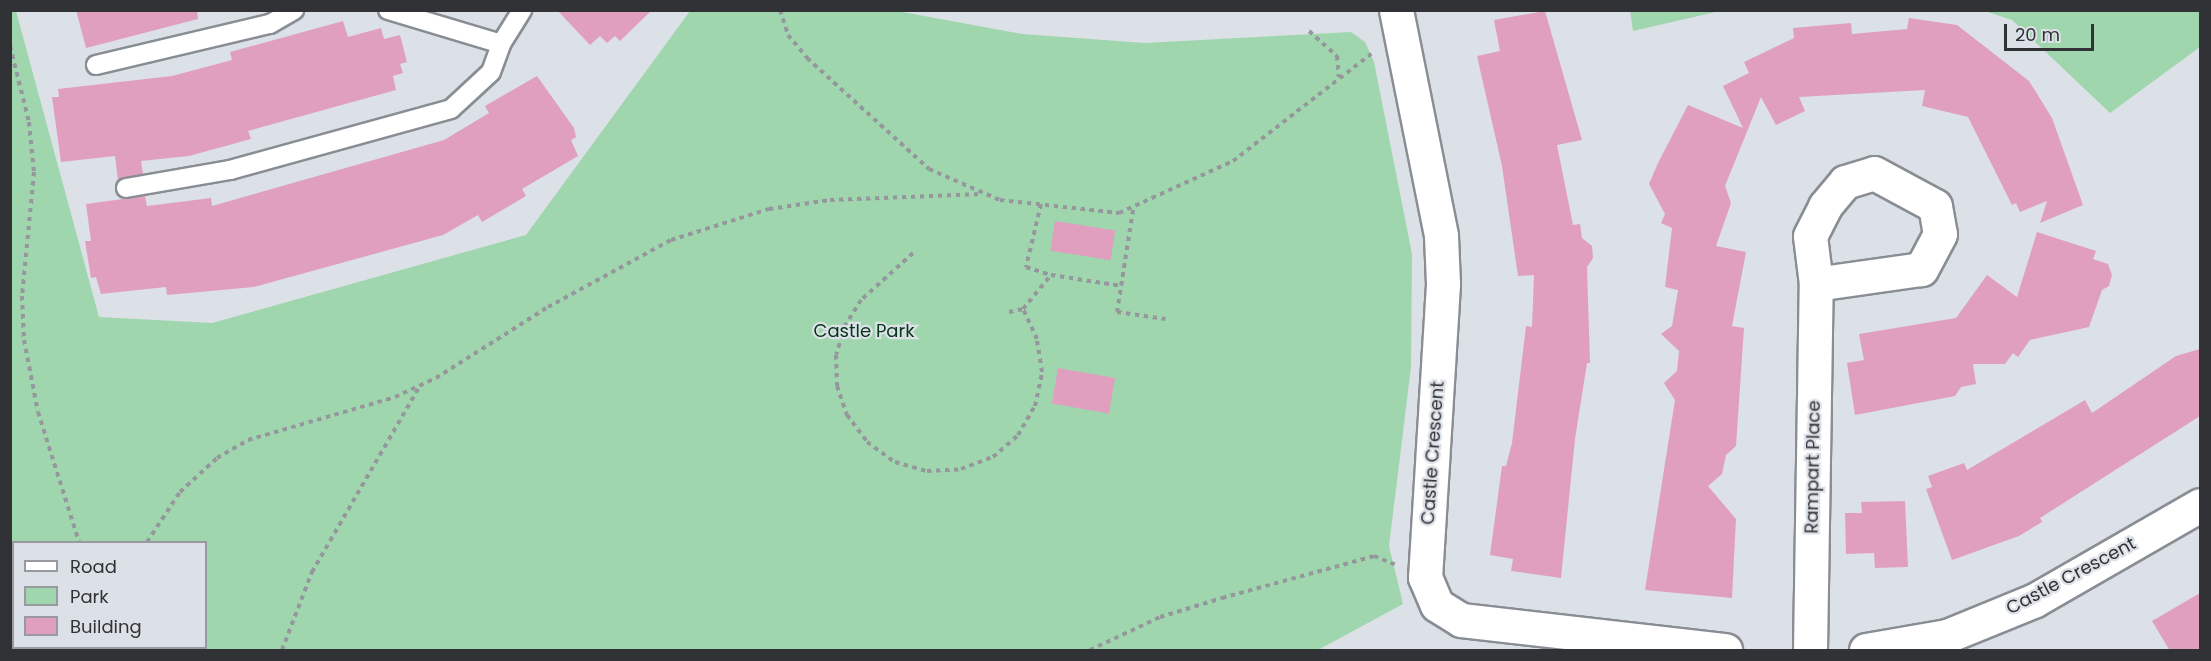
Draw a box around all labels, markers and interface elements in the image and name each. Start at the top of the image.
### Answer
scale bar [2007,12,2097,50]
text: 20 m [2015,22,2060,47]
park label: Castle Park [814,320,914,342]
street label: Castle Crescent [1417,381,1449,525]
street label: Rampart Place [1801,400,1825,534]
street label: Castle Crescent [2002,533,2140,619]
legend [12,541,207,649]
text: Road [70,554,117,579]
text: Park [70,584,109,609]
text: Building [70,614,142,639]

